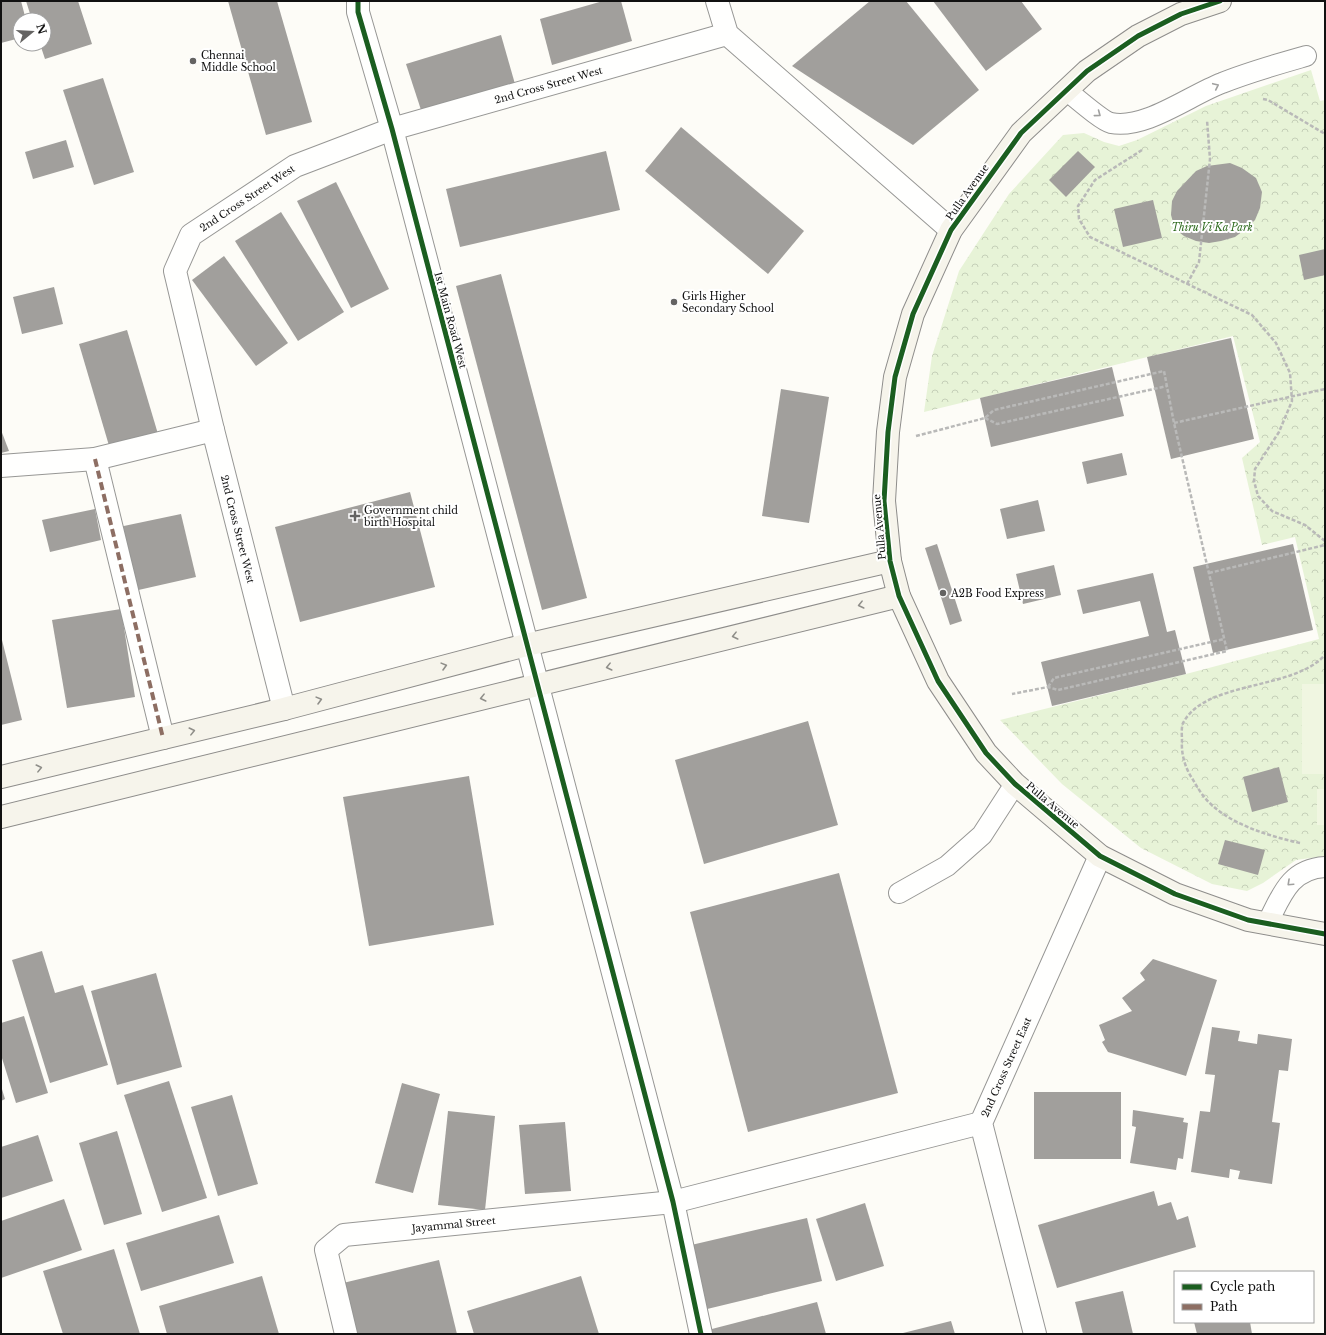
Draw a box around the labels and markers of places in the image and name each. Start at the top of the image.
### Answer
place label: Chennai Middle School [201,49,276,74]
marker: Chennai Middle School [188,56,198,66]
place label: Girls Higher Secondary School [682,290,774,315]
marker: Girls Higher Secondary School [669,297,679,307]
place label: Government child birth Hospital [363,504,458,529]
marker: Government child birth Hospital [349,510,361,522]
place label: A2B Food Express [950,587,1044,600]
marker: A2B Food Express [938,588,948,598]

